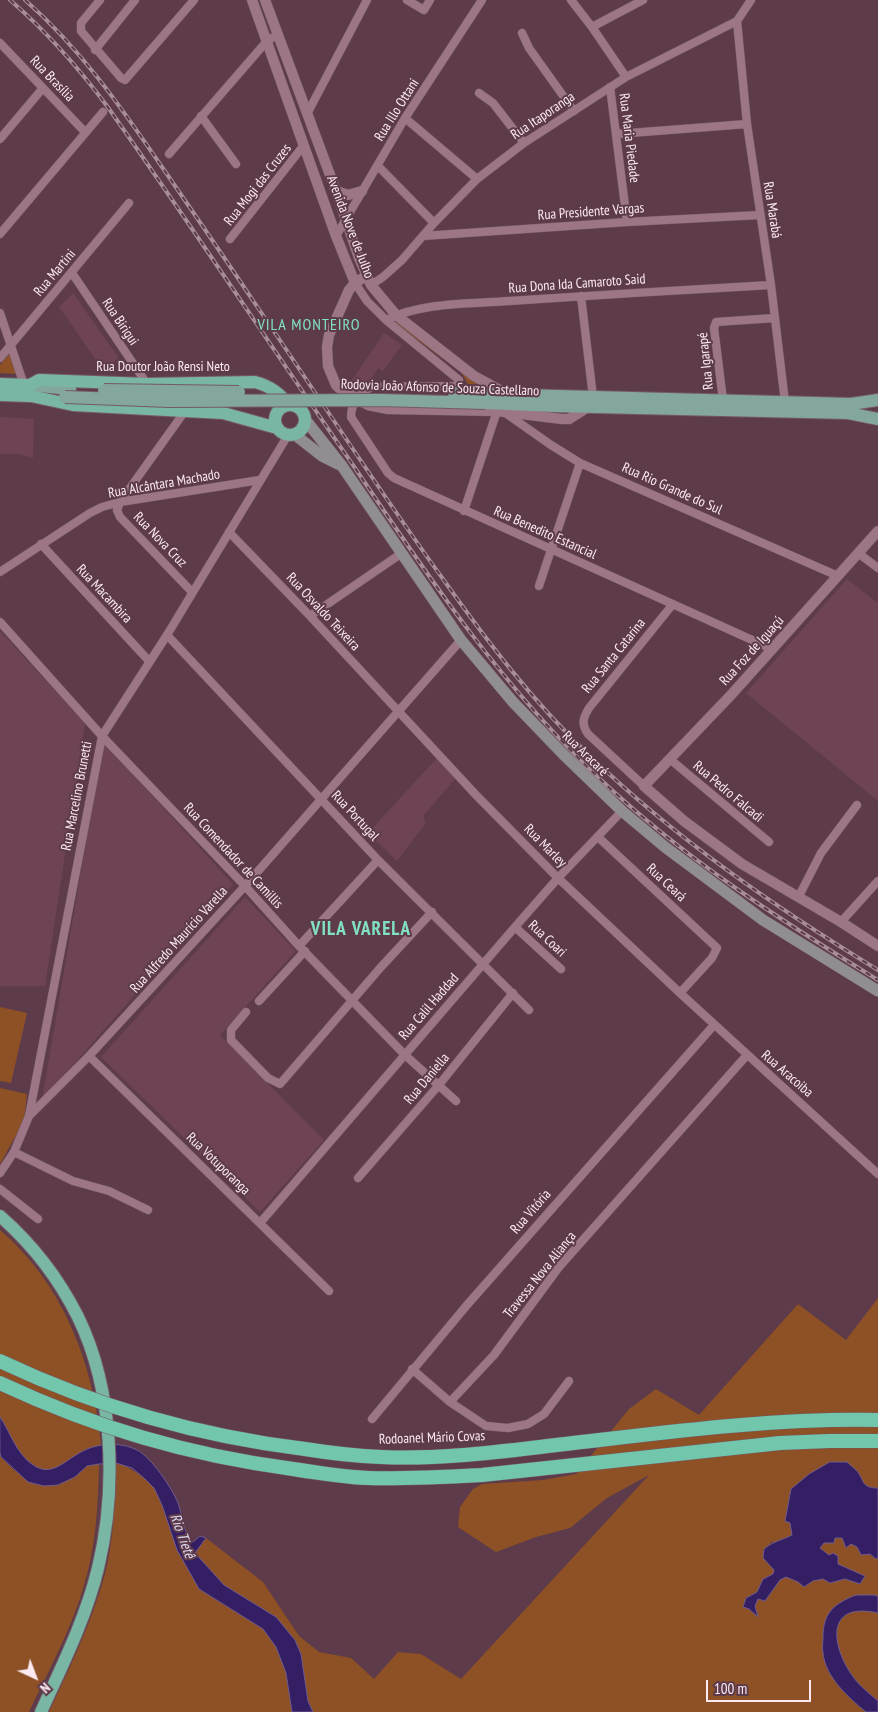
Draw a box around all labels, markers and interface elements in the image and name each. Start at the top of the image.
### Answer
street label: Rua Brasília [26,53,78,105]
street label: Rua Illo Ottani [371,76,423,144]
street label: Rua Itaporanga [508,89,578,143]
street label: Rua Maria Piedade [615,92,643,184]
street label: Rua Mogi das Cruzes [221,141,295,229]
street label: Avenida Nove de Julho [323,173,377,281]
street label: Rua Marabá [759,181,785,239]
street label: Rua Presidente Vargas [537,200,645,224]
street label: Rua Martini [31,246,79,300]
street label: Rua Dona Ida Camaroto Said [508,271,646,297]
street label: Rua Birigui [98,295,142,349]
district label: VILA MONTEIRO [256,315,362,335]
street label: Rua Igarapé [695,331,717,391]
street label: Rua Doutor João Rensi Neto [96,359,230,375]
street label: Rodovia João Afonso de Souza Castellano [341,376,539,400]
street label: Rua Rio Grande do Sul [619,459,725,519]
street label: Rua Alcântara Machado [107,466,221,502]
street label: Rua Benedito Estancial [491,503,599,563]
street label: Rua Nova Cruz [130,509,190,571]
street label: Rua Macambira [73,561,135,627]
street label: Rua Osvaldo Teixeira [283,570,363,654]
street label: Rua Foz de Iguaçú [716,613,788,689]
street label: Rua Santa Catarina [579,615,649,697]
street label: Rua Aracaré [558,728,612,780]
street label: Rua Marcelino Brunetti [58,740,96,852]
street label: Rua Pedro Falcadi [690,758,766,826]
street label: Rua Portugal [328,787,382,845]
street label: Rua Comendador de Camillis [180,800,286,912]
street label: Rua Marley [520,821,570,871]
street label: Rua Ceará [643,860,689,906]
street label: Rua Alfredo Maurício Varella [127,883,231,997]
street label: Rua Coari [524,917,570,961]
district label: VILA VARELA [309,919,413,941]
street label: Rua Calil Haddad [396,970,462,1044]
street label: Rua Aracoiba [758,1047,816,1101]
street label: Rua Daniella [401,1050,453,1108]
street label: Rua Votuporanga [182,1129,254,1199]
street label: Rua Vitória [507,1186,555,1238]
street label: Travessa Nova Aliança [500,1228,580,1322]
street label: Rodoanel Mário Covas [379,1428,485,1448]
water label: Rio Tietê [166,1511,198,1561]
north arrow [10,1652,60,1702]
scale bar [708,1670,813,1702]
text: N [36,1679,54,1697]
text: 100 m [714,1679,747,1698]

